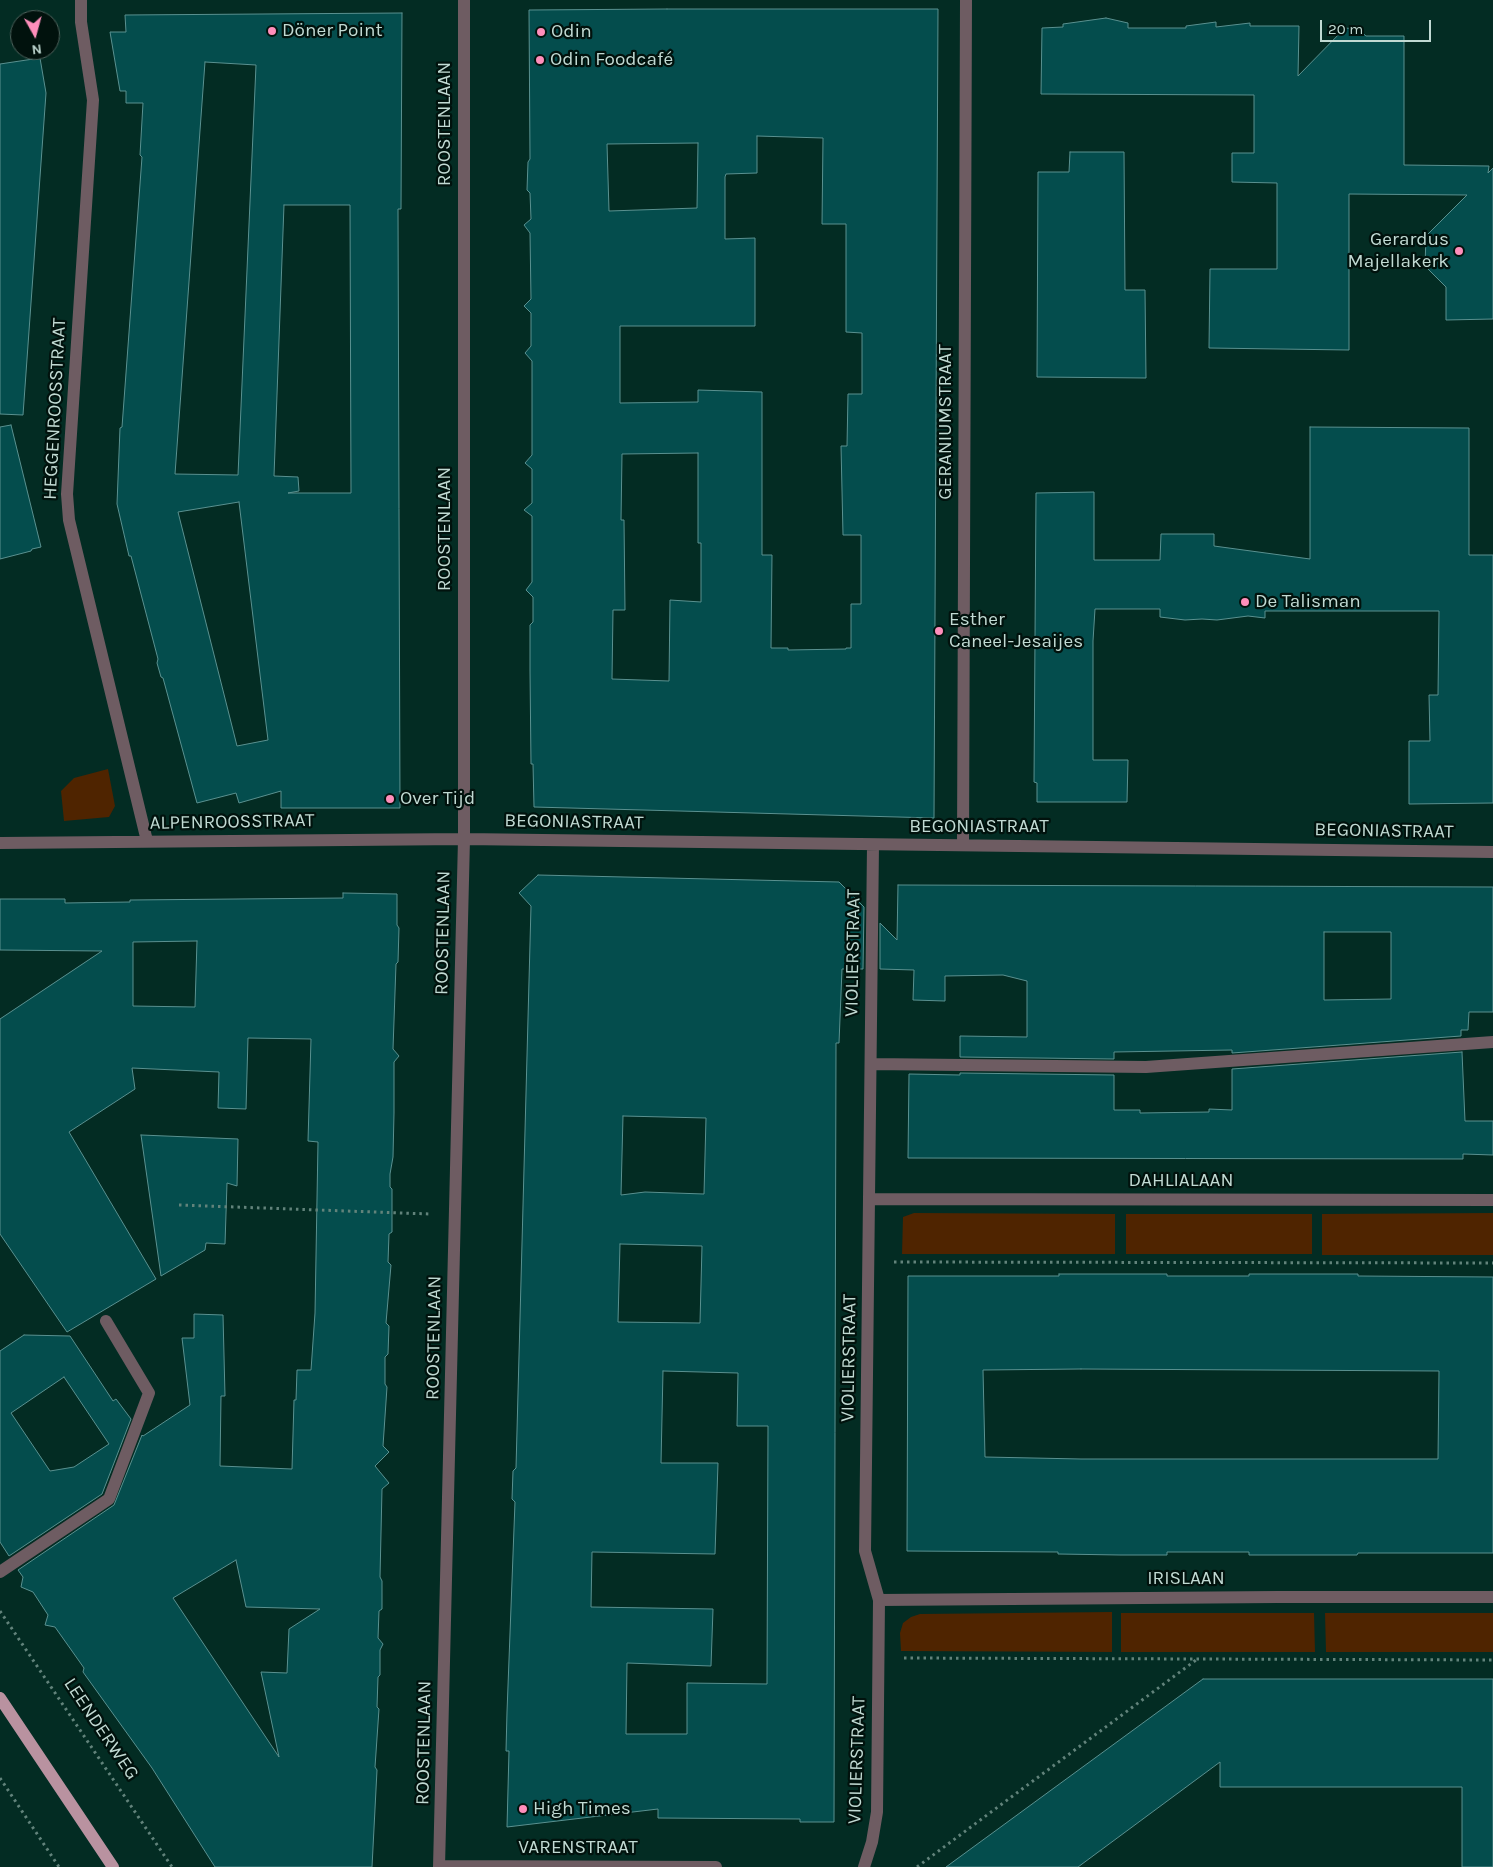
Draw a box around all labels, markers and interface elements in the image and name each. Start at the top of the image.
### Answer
north arrow [10,10,60,60]
scale bar [1323,10,1434,42]
place label: Döner Point [282,20,383,42]
text: 20 m [1328,20,1363,38]
place label: Odin [551,21,592,43]
marker: Döner Point [266,25,278,37]
marker: Odin [535,26,547,38]
text: N [31,40,43,58]
place label: Odin Foodcafé [550,49,673,71]
marker: Odin Foodcafé [534,54,546,66]
street label: ROOSTENLAAN [434,62,456,186]
place label: Gerardus Majellakerk [1348,229,1449,273]
marker: Gerardus Majellakerk [1453,245,1465,257]
street label: HEGGENROOSSTRAAT [39,317,71,501]
street label: GERANIUMSTRAAT [935,344,957,500]
street label: ROOSTENLAAN [434,467,456,591]
place label: De Talisman [1255,591,1361,613]
marker: De Talisman [1239,596,1251,608]
place label: Esther Caneel-Jesaijes [949,609,1083,653]
marker: Esther Caneel-Jesaijes [933,625,945,637]
place label: Over Tijd [400,788,475,810]
marker: Over Tijd [384,793,396,805]
street label: ALPENROOSSTRAAT [149,809,315,835]
street label: BEGONIASTRAAT [504,809,644,835]
street label: BEGONIASTRAAT [909,816,1049,838]
street label: BEGONIASTRAAT [1314,818,1454,844]
street label: ROOSTENLAAN [431,871,455,995]
street label: VIOLIERSTRAAT [840,889,866,1017]
street label: DAHLIALAAN [1129,1170,1233,1192]
street label: ROOSTENLAAN [422,1276,446,1400]
street label: VIOLIERSTRAAT [836,1294,862,1422]
street label: IRISLAAN [1147,1568,1225,1590]
street label: LEENDERWEG [59,1674,143,1784]
street label: ROOSTENLAAN [412,1681,436,1805]
street label: VIOLIERSTRAAT [843,1696,871,1824]
place label: High Times [533,1798,631,1820]
marker: High Times [517,1803,529,1815]
street label: VARENSTRAAT [518,1837,638,1859]

